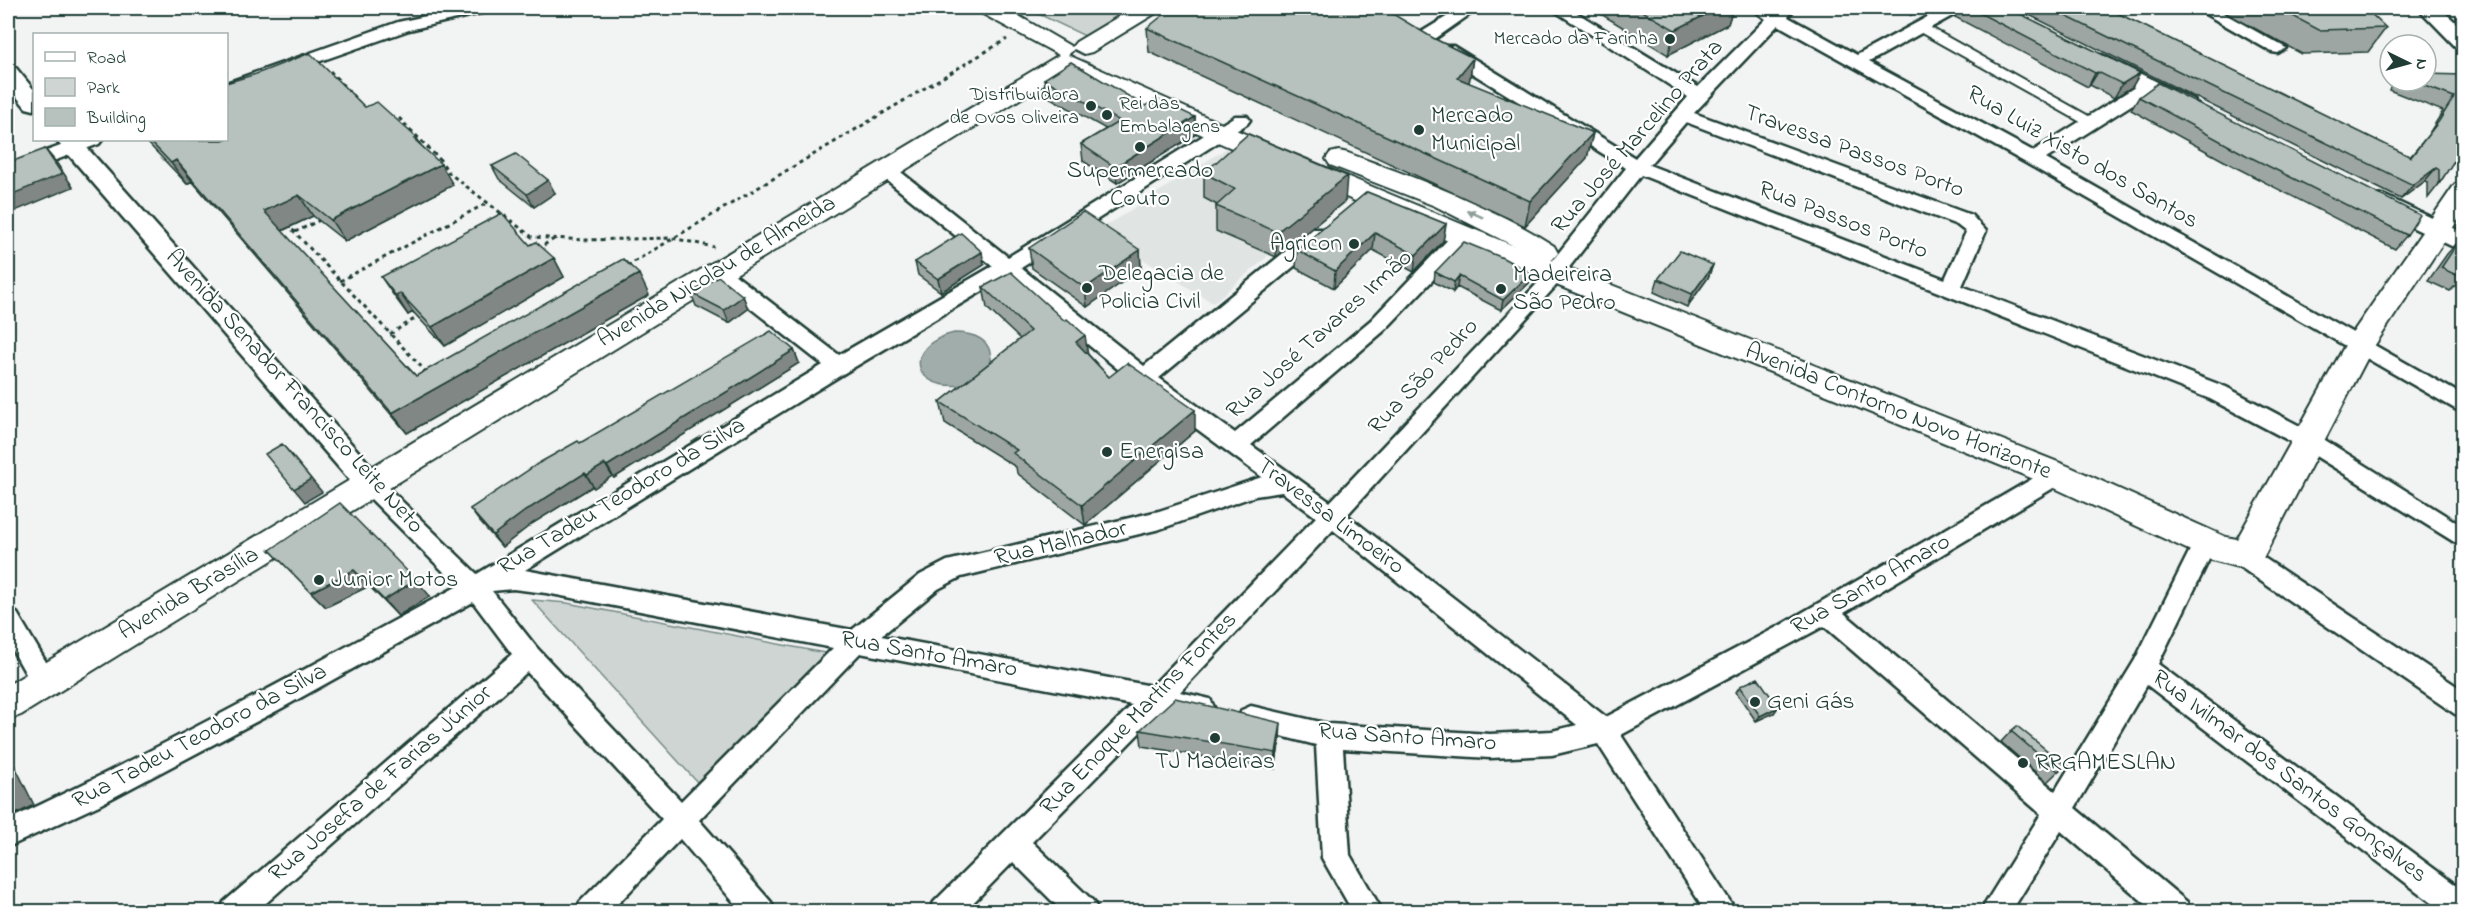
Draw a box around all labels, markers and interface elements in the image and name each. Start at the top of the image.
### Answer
place label: Mercado da Farinha [1494,25,1658,54]
street label: Rua José Marcelino Prata [1543,32,1733,242]
marker: Mercado da Farinha [1663,32,1677,46]
legend [33,33,228,141]
north arrow [2378,33,2438,93]
text: Road [87,46,126,72]
text: N [2409,58,2433,71]
text: Park [87,76,120,102]
street label: Rua Luiz Xisto dos Santos [1959,77,2205,239]
place label: Distribuidora de Ovos Oliveira [949,81,1079,133]
place label: Rei das Embalagens [1119,90,1220,143]
street label: Travessa Passos Porto [1739,96,1969,208]
marker: Distribuidora de Ovos Oliveira [1084,99,1098,113]
place label: Mercado Municipal [1431,99,1520,162]
text: Building [86,106,146,133]
marker: Rei das Embalagens [1100,108,1114,122]
marker: Mercado Municipal [1412,123,1426,137]
marker: Supermercado Couto [1133,140,1147,154]
place label: Supermercado Couto [1067,154,1213,217]
street label: Rua Passos Porto [1753,173,1933,269]
street label: Avenida Nicolau de Almeida [591,187,843,357]
one-way arrow [1466,208,1484,218]
place label: Agricon [1270,227,1342,262]
marker: Agricon [1347,237,1361,251]
street label: Rua José Tavares Irmão [1219,241,1421,429]
street label: Avenida Senador Francisco Leite Neto [156,242,432,542]
place label: Delegacia de Policia Civil [1098,257,1224,320]
place label: Madeireira São Pedro [1513,258,1616,321]
marker: Delegacia de Policia Civil [1080,281,1094,295]
marker: Madeireira São Pedro [1494,282,1508,296]
street label: Rua São Pedro [1361,311,1487,443]
street label: Avenida Contorno Novo Horizonte [1740,334,2057,490]
street label: Rua Tadeu Teodoro da Silva [491,409,753,585]
place label: Energisa [1119,435,1204,470]
marker: Energisa [1100,445,1114,459]
street label: Travessa Limoeiro [1249,450,1411,584]
street label: Rua Malhador [991,512,1131,576]
street label: Rua Santo Amaro [1785,525,1957,645]
street label: Avenida Brasília [112,538,266,650]
place label: Junior Motos [331,563,458,598]
marker: Junior Motos [312,573,326,587]
street label: Rua Enoque Martins Fontes [1032,604,1246,824]
street label: Rua Santo Amaro [838,622,1020,688]
street label: Rua Tadeu Teodoro da Silva [66,655,334,819]
street label: Rua Ivilmar dos Santos Gonçalves [2144,662,2434,892]
street label: Rua Josefa de Farias Júnior [261,677,501,891]
place label: Geni Gás [1767,685,1854,720]
marker: Geni Gás [1748,695,1762,709]
street label: Rua Santo Amaro [1317,714,1497,762]
marker: TJ Madeiras [1208,731,1222,745]
place label: TJ Madeiras [1155,745,1275,780]
place label: RRGAMESLAN [2035,746,2176,781]
marker: RRGAMESLAN [2016,756,2030,770]

